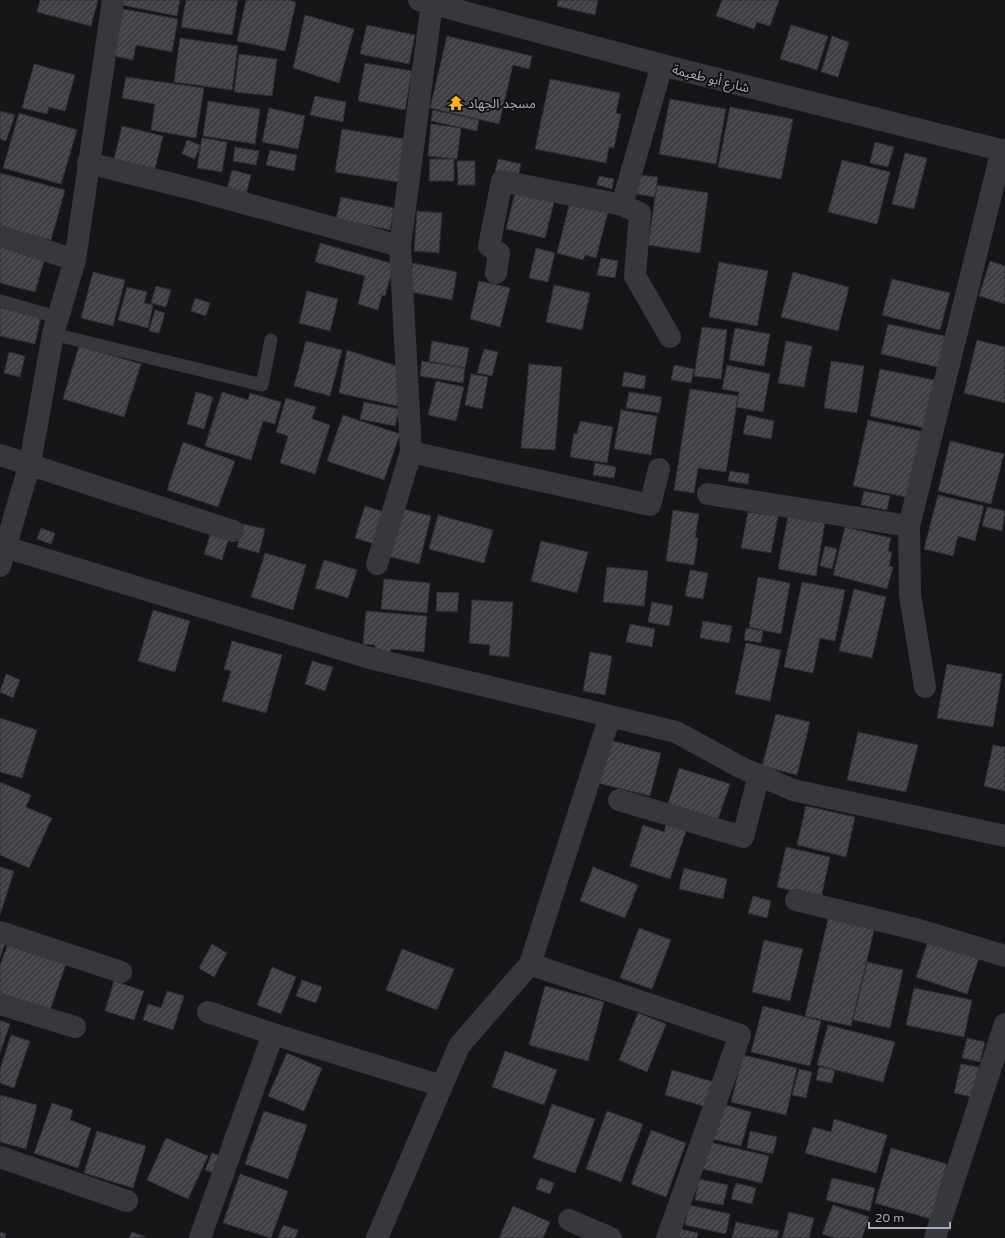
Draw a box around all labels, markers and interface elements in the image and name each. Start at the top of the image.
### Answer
street label: شارع أبو طعيمة [670,61,751,98]
temple icon: مسجد الجهاد [447,94,465,112]
place label: مسجد الجهاد [468,96,536,112]
scale bar [869,1204,950,1230]
text: 20 m [875,1211,904,1225]

